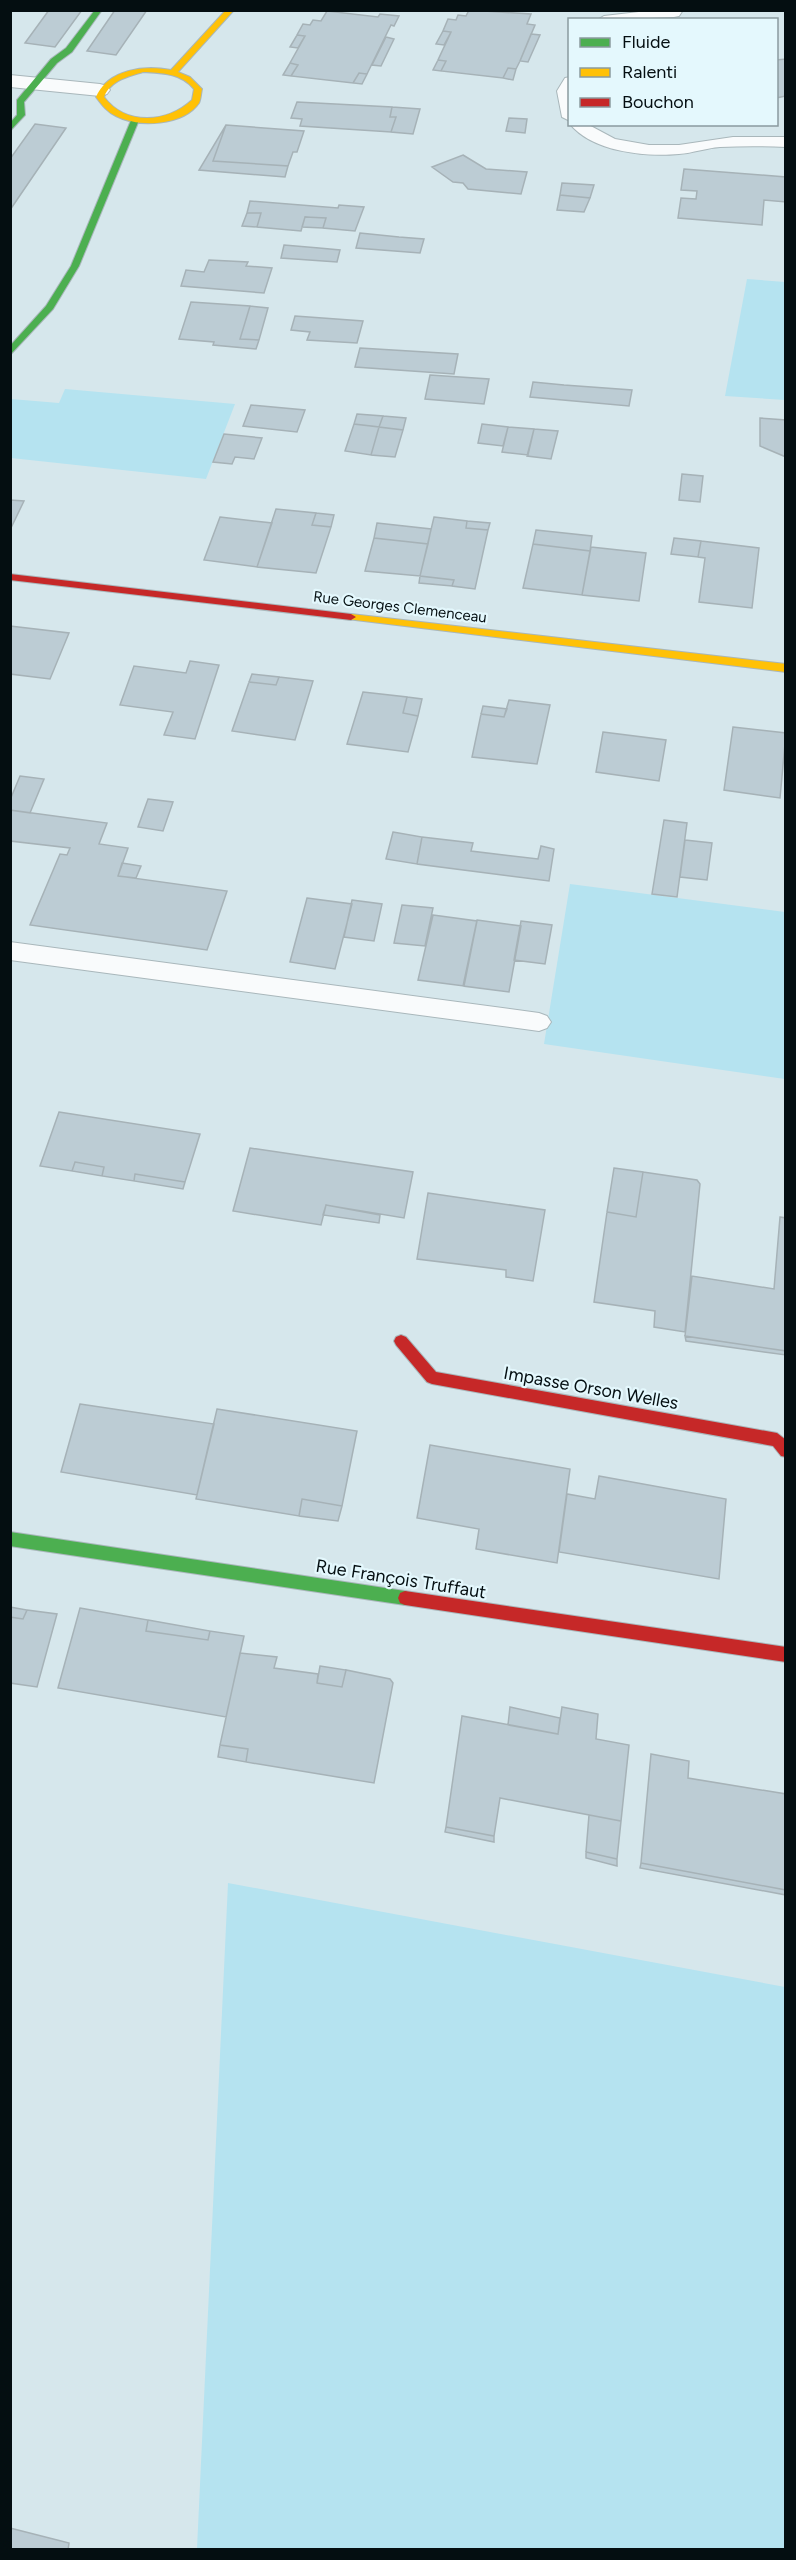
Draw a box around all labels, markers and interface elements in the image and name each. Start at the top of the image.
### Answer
legend [568,18,778,126]
text: Fluide [622,31,671,53]
text: Ralenti [622,61,677,83]
text: Bouchon [622,91,694,113]
street label: Rue Georges Clemenceau [312,587,488,627]
street label: Impasse Orson Welles [502,1362,680,1414]
street label: Rue François Truffaut [314,1555,488,1603]

